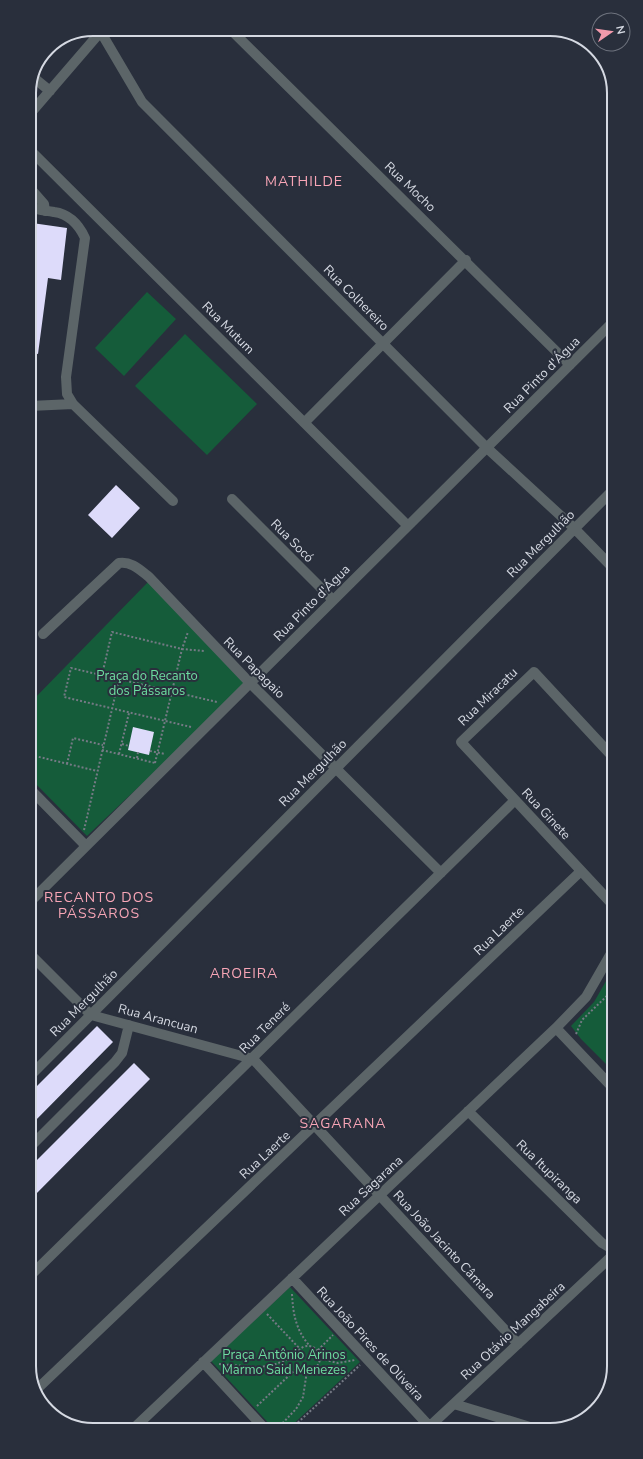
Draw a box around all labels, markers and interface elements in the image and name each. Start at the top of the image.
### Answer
north arrow [591,12,631,52]
text: N [612,24,628,36]
street label: Rua Mocho [380,158,440,216]
district label: MATHILDE [265,172,343,191]
street label: Rua Colhereiro [319,261,393,335]
street label: Rua Mutum [198,298,258,358]
street label: Rua Pinto d'Água [499,332,584,417]
street label: Rua Mergulhão [503,506,579,582]
street label: Rua Socó [266,515,318,567]
street label: Rua Pinto d'Água [269,560,354,645]
street label: Rua Papagaio [219,633,289,703]
street label: Rua Miracatu [454,664,522,730]
park label: Praça do Recanto dos Pássaros [96,667,198,700]
street label: Rua Mergulhão [275,735,351,811]
street label: Rua Ginete [517,784,575,844]
district label: RECANTO DOS PÁSSAROS [44,888,154,923]
street label: Rua Laerte [470,902,528,960]
district label: AROEIRA [210,964,278,983]
street label: Rua Mergulhão [46,965,122,1041]
street label: Rua Teneré [235,998,295,1058]
street label: Rua Arancuan [116,1000,200,1038]
district label: SAGARANA [300,1114,386,1133]
street label: Rua Laerte [236,1127,294,1183]
street label: Rua Itupiranga [512,1136,586,1208]
street label: Rua Sagarana [335,1152,407,1220]
street label: Rua João Jacinto Câmara [389,1187,499,1303]
street label: Rua Otávio Mangabeira [457,1278,569,1384]
street label: Rua João Pires de Oliveira [312,1283,428,1405]
park label: Praça Antônio Arinos Marmo Said Menezes [222,1346,346,1379]

